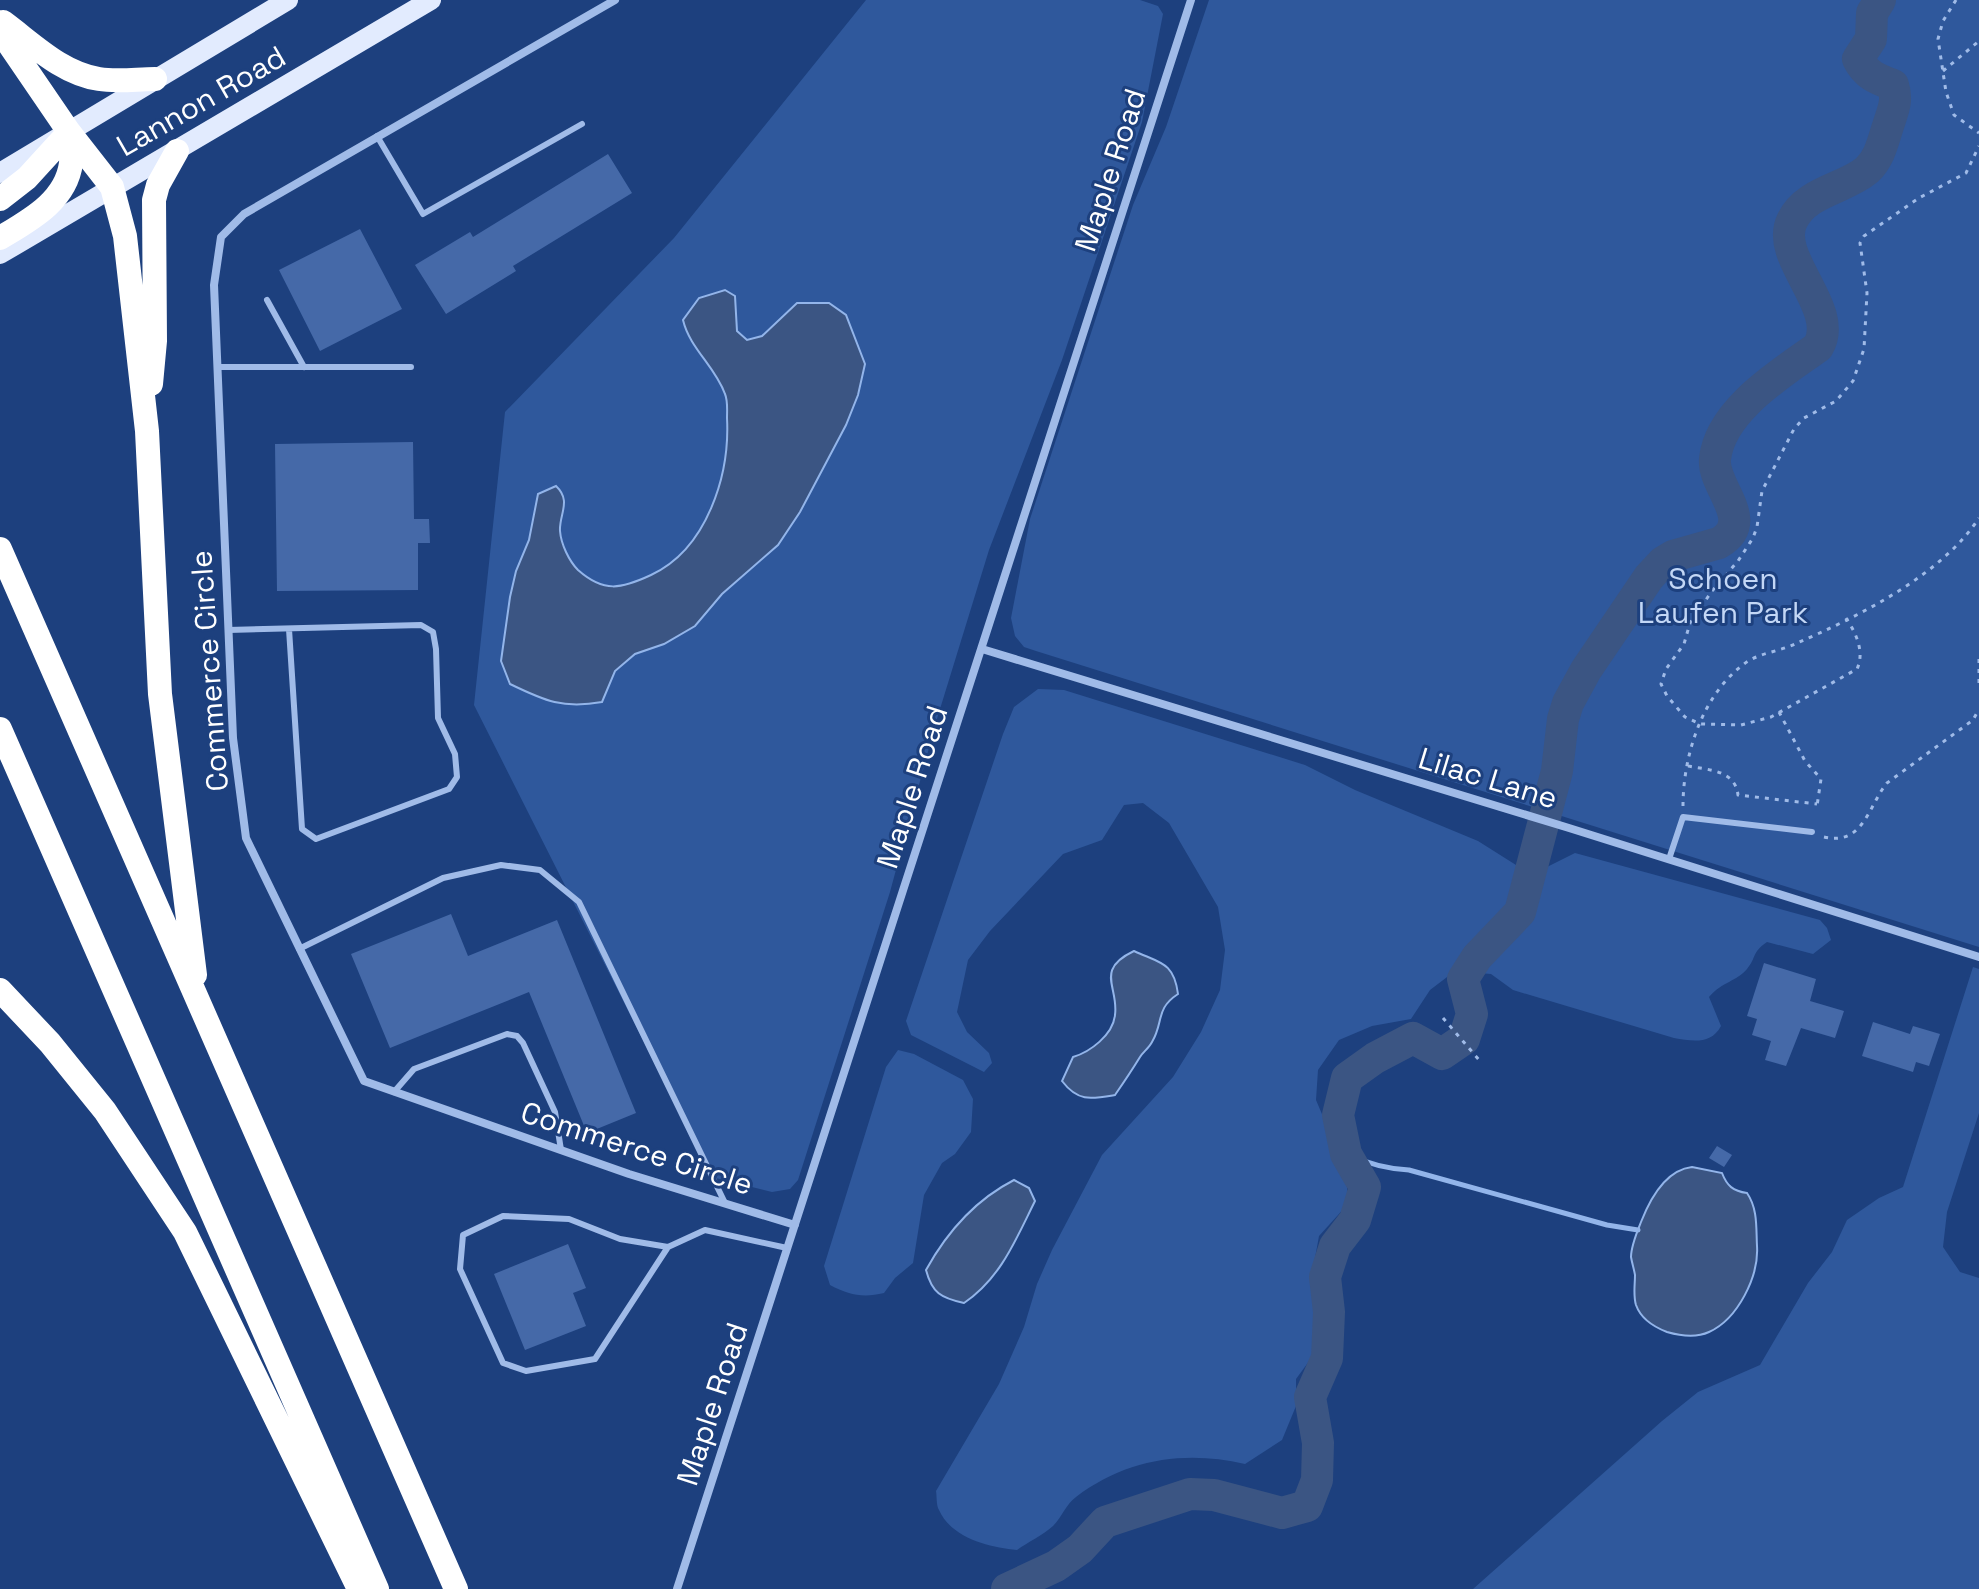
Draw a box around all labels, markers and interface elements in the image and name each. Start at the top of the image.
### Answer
street label: Lannon Road [110,37,292,165]
street label: Maple Road [1065,84,1155,256]
street label: Commerce Circle [181,549,237,793]
park label: Schoen Laufen Park [1638,559,1808,632]
street label: Maple Road [867,701,957,873]
street label: Lilac Lane [1414,738,1562,818]
street label: Commerce Circle [516,1092,758,1204]
street label: Maple Road [667,1318,757,1490]

